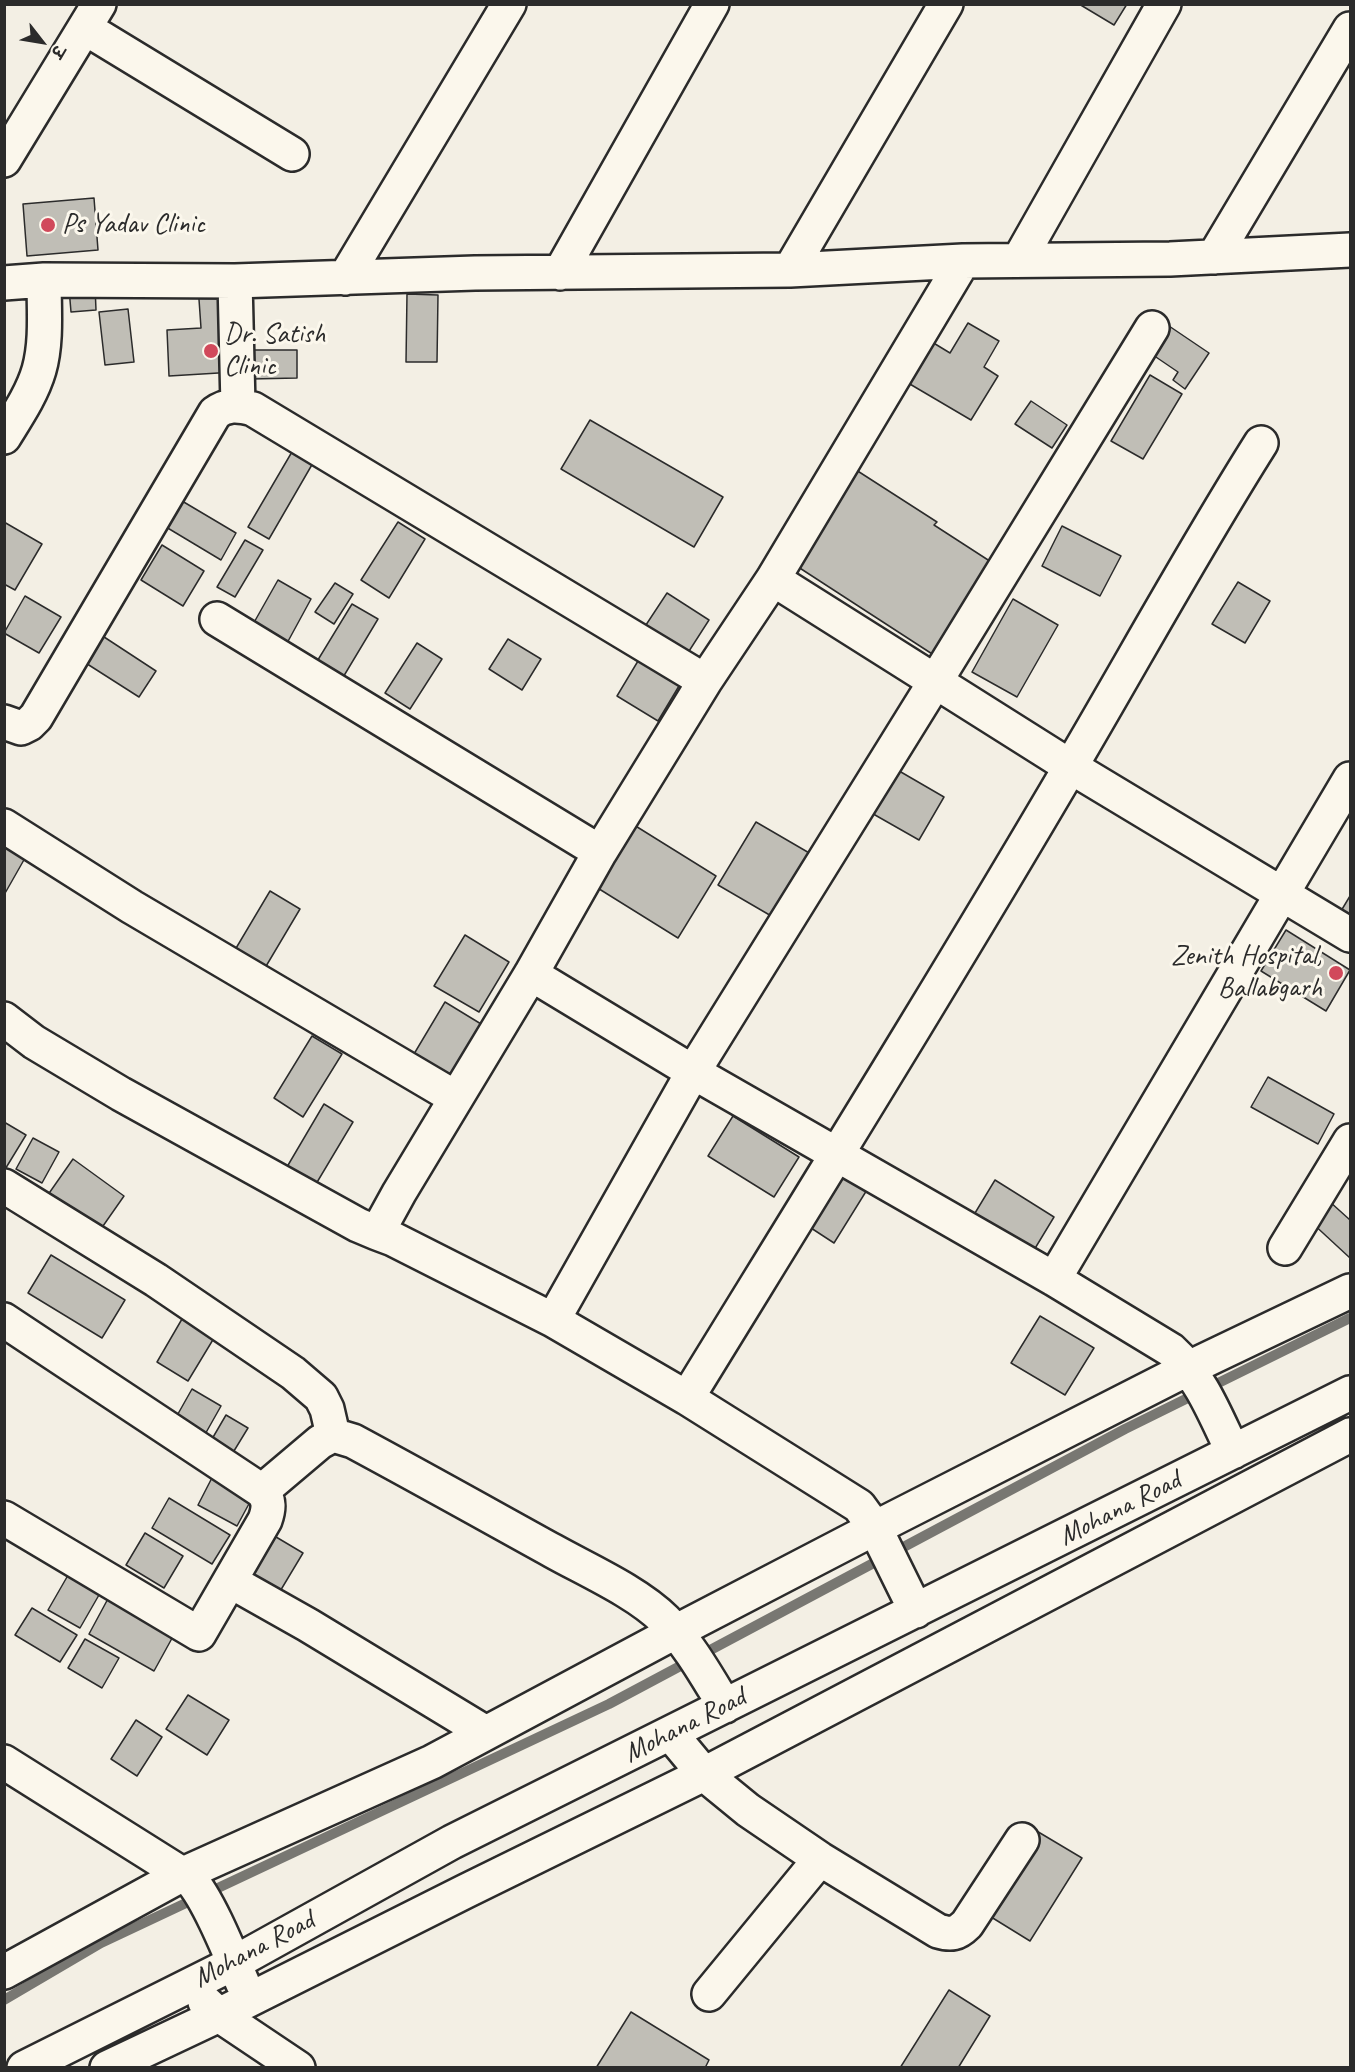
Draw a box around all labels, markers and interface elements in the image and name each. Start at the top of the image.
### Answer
north arrow [12,12,72,72]
text: उ [46,42,69,61]
place label: Ps Yadav Clinic [62,208,205,242]
marker: Ps Yadav Clinic [39,216,57,234]
place label: Dr. Satish Clinic [224,318,325,384]
marker: Dr. Satish Clinic [202,342,220,360]
place label: Zenith Hospital, Ballabgarh [1171,940,1322,1006]
marker: Zenith Hospital, Ballabgarh [1327,964,1345,982]
street label: Mohana Road [1054,1464,1186,1554]
street label: Mohana Road [619,1681,751,1771]
street label: Mohana Road [188,1904,320,1996]

